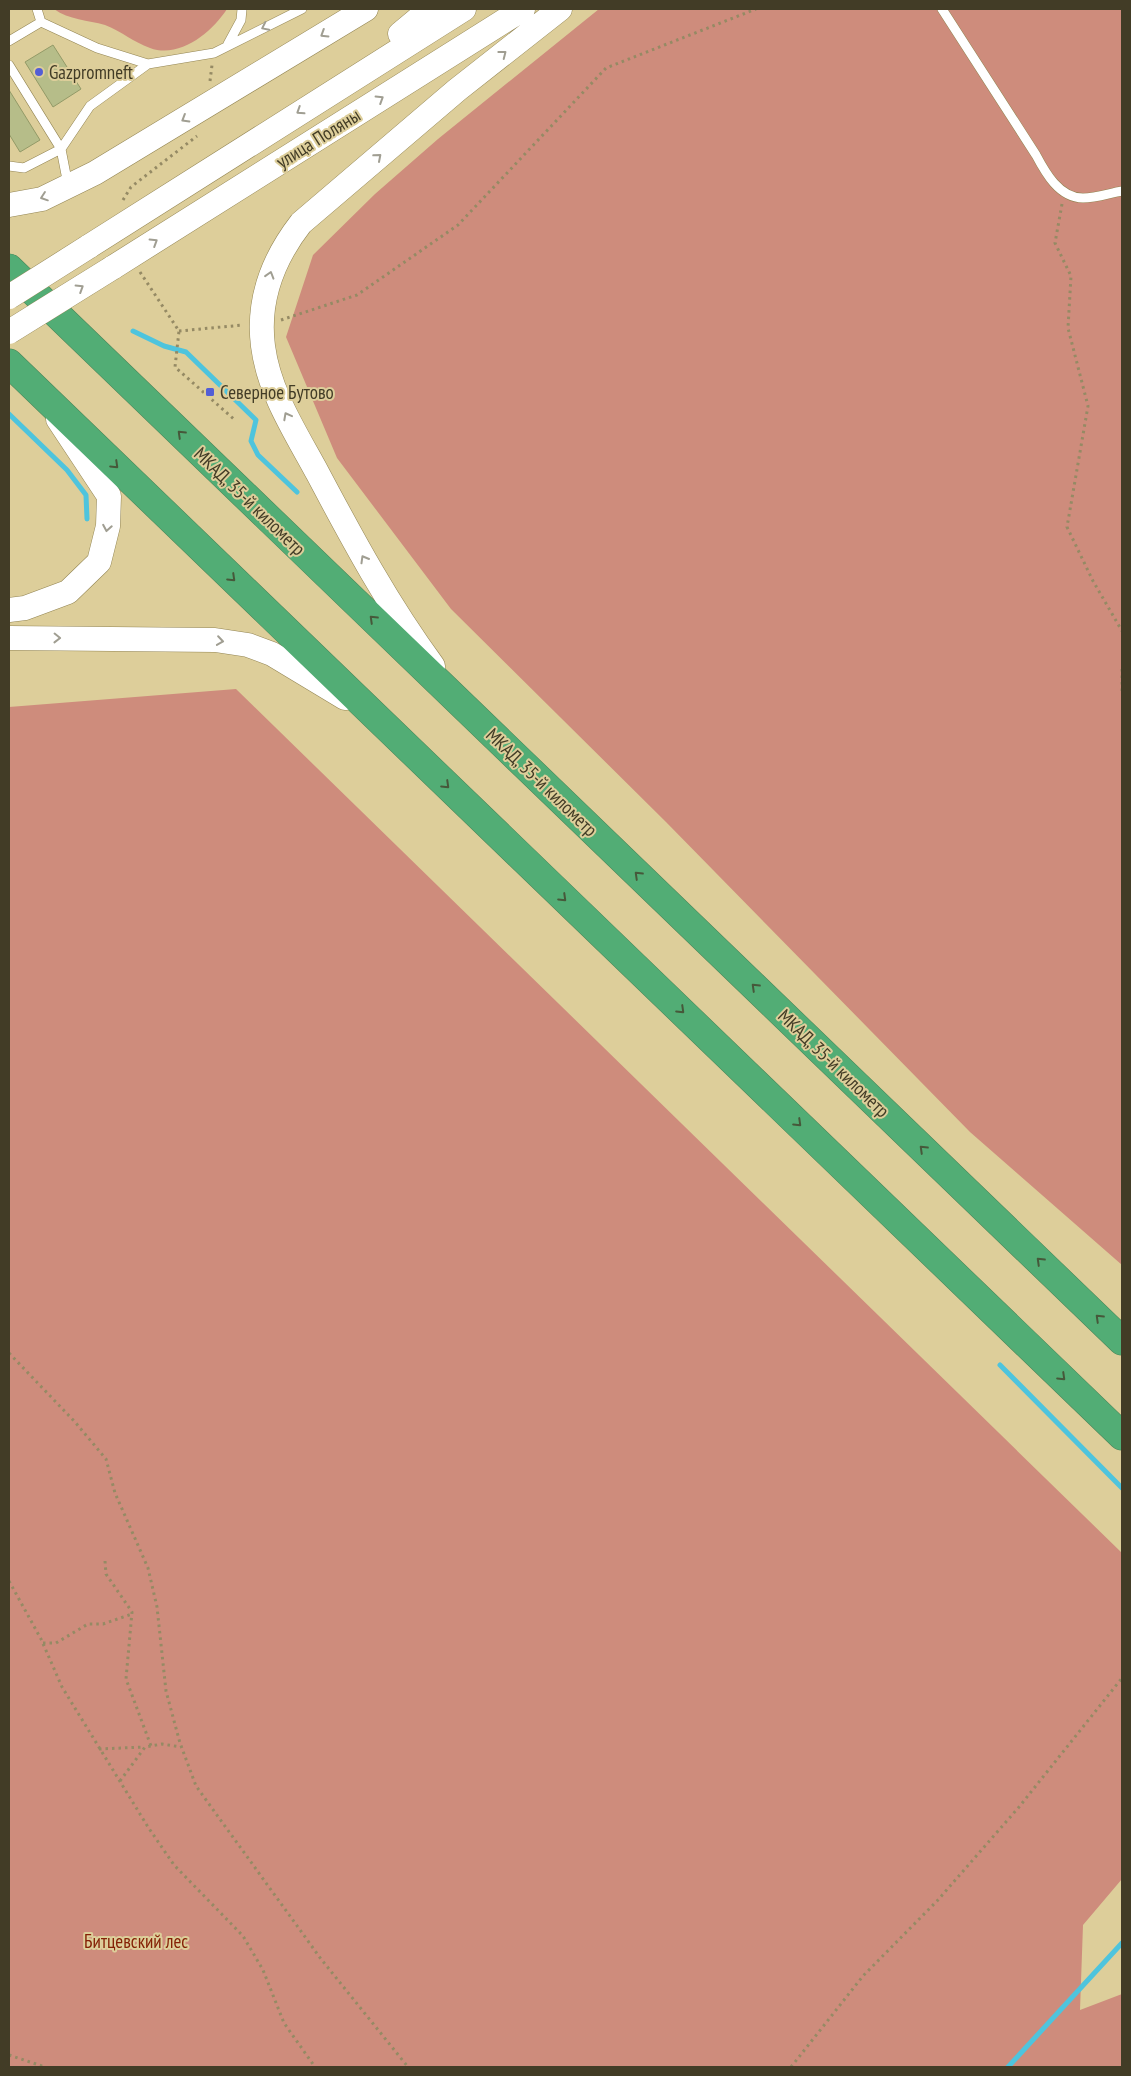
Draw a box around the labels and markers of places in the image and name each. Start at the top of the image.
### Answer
place label: Gazpromneft [49,60,134,84]
marker: Gazpromneft [33,66,45,78]
place label: Северное Бутово [220,380,334,404]
marker: Северное Бутово [204,386,216,398]

